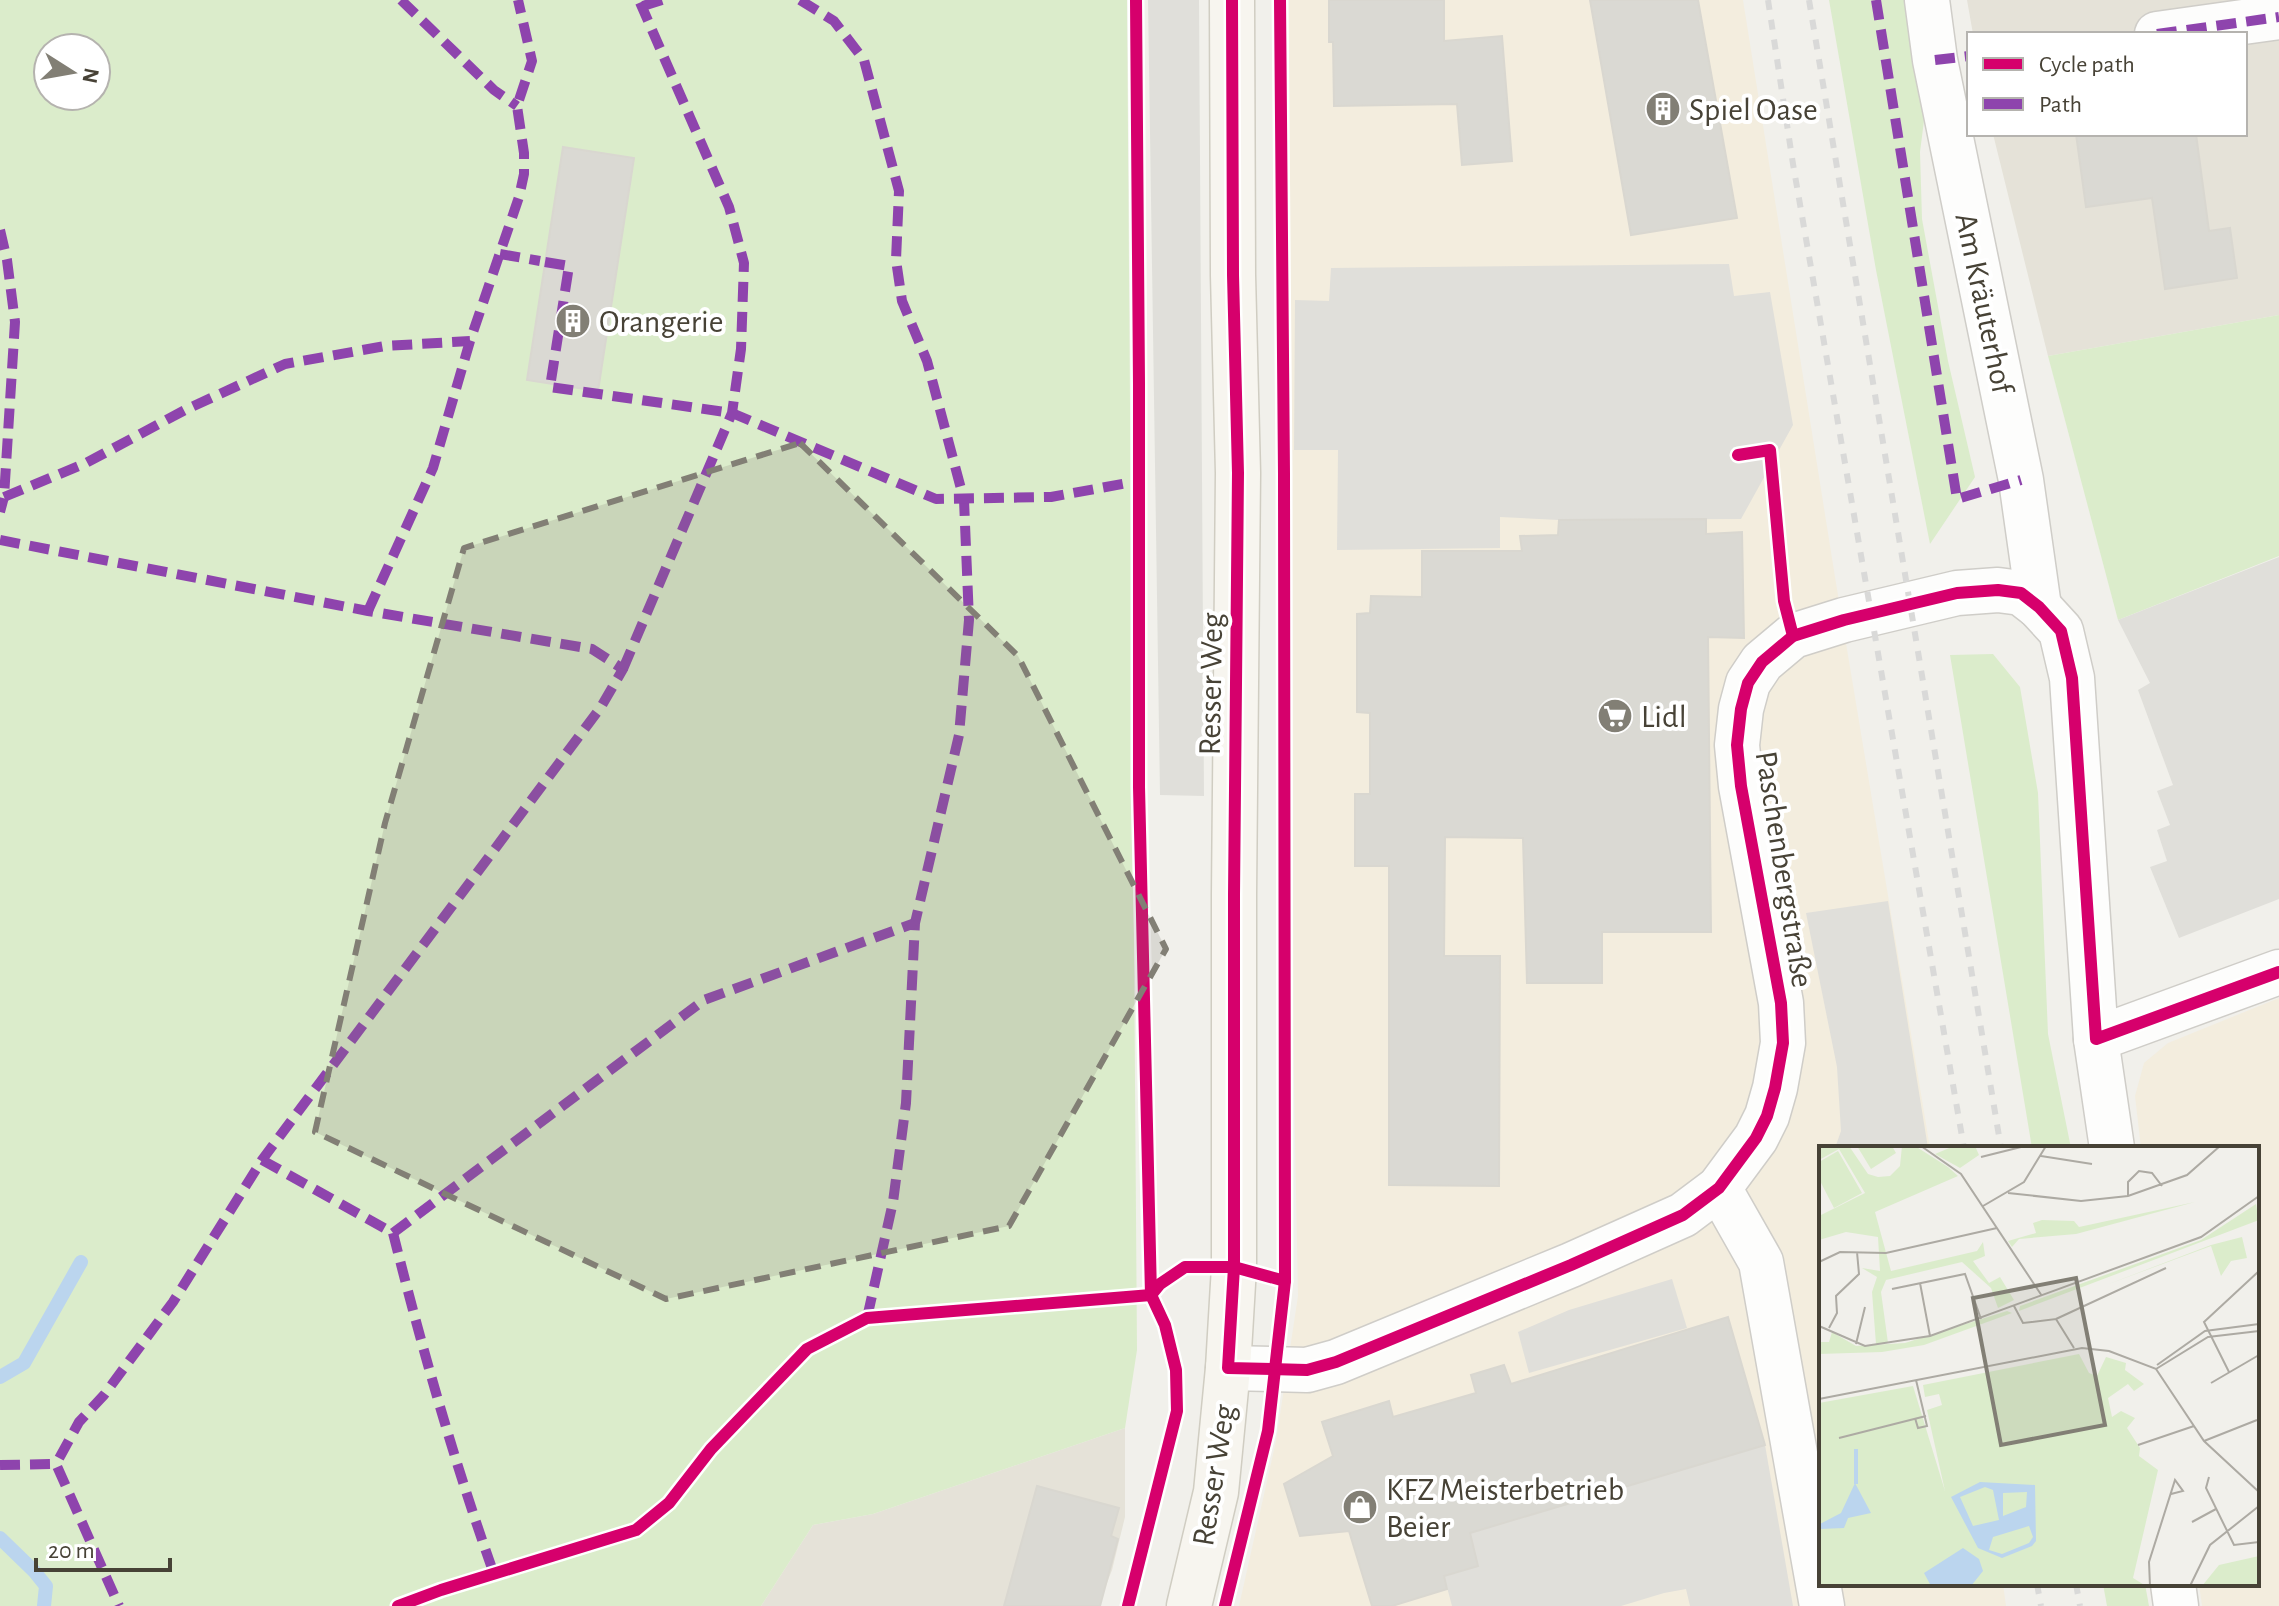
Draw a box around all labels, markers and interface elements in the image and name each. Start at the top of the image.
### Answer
north arrow [32,32,112,112]
legend [1967,32,2247,136]
text: Cycle path [2039,53,2135,77]
text: N [78,66,103,85]
building icon: Spiel Oase [1644,90,1682,128]
text: Path [2039,93,2082,117]
place label: Spiel Oase [1689,94,1818,126]
street label: Am Kräuterhof [1949,210,2019,399]
building icon: Orangerie [554,302,592,340]
place label: Orangerie [599,306,723,338]
street label: Resser Weg [1194,612,1228,756]
supermarket icon: Lidl [1596,697,1634,735]
place label: Lidl [1641,701,1687,733]
street label: Paschenbergstraße [1750,749,1819,990]
inset map [1819,1146,2259,1586]
street label: Resser Weg [1187,1402,1241,1548]
place label: KFZ Meisterbetrieb Beier [1386,1474,1624,1543]
shop icon: KFZ Meisterbetrieb Beier [1341,1488,1379,1526]
scale bar [36,1522,170,1572]
text: 20 m [48,1539,95,1563]

